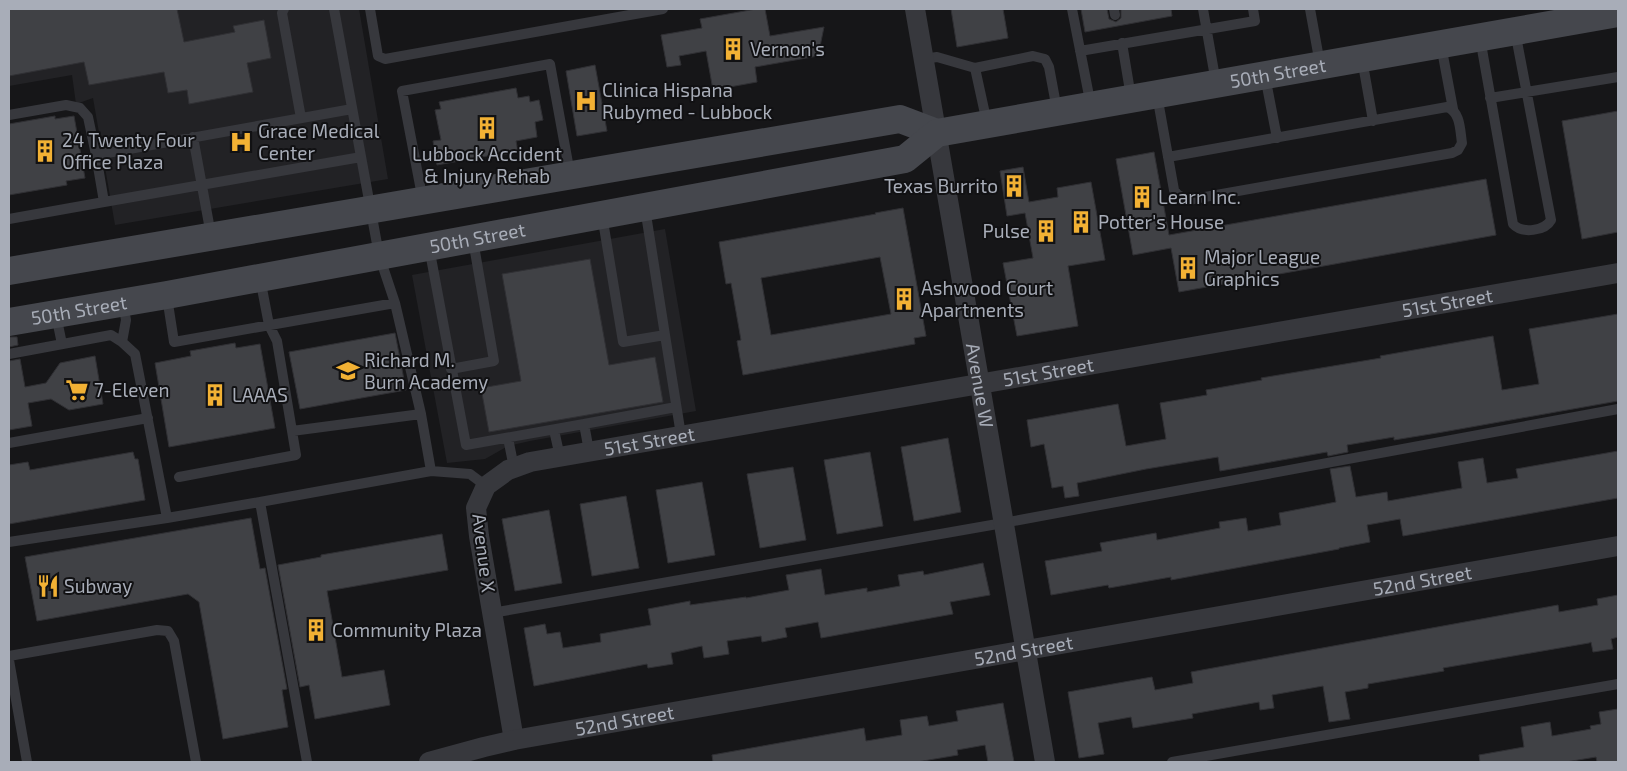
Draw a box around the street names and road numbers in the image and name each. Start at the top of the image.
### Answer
street label: 50th Street [1228,53,1327,92]
street label: 50th Street [428,217,527,257]
street label: 51st Street [1400,283,1494,321]
street label: 50th Street [29,290,129,329]
street label: Avenue W [962,341,999,430]
street label: 51st Street [1001,352,1095,391]
street label: 51st Street [602,422,696,460]
street label: Avenue X [468,512,501,594]
street label: 52nd Street [1371,560,1473,600]
street label: 52nd Street [972,630,1074,670]
street label: 52nd Street [573,700,676,740]

